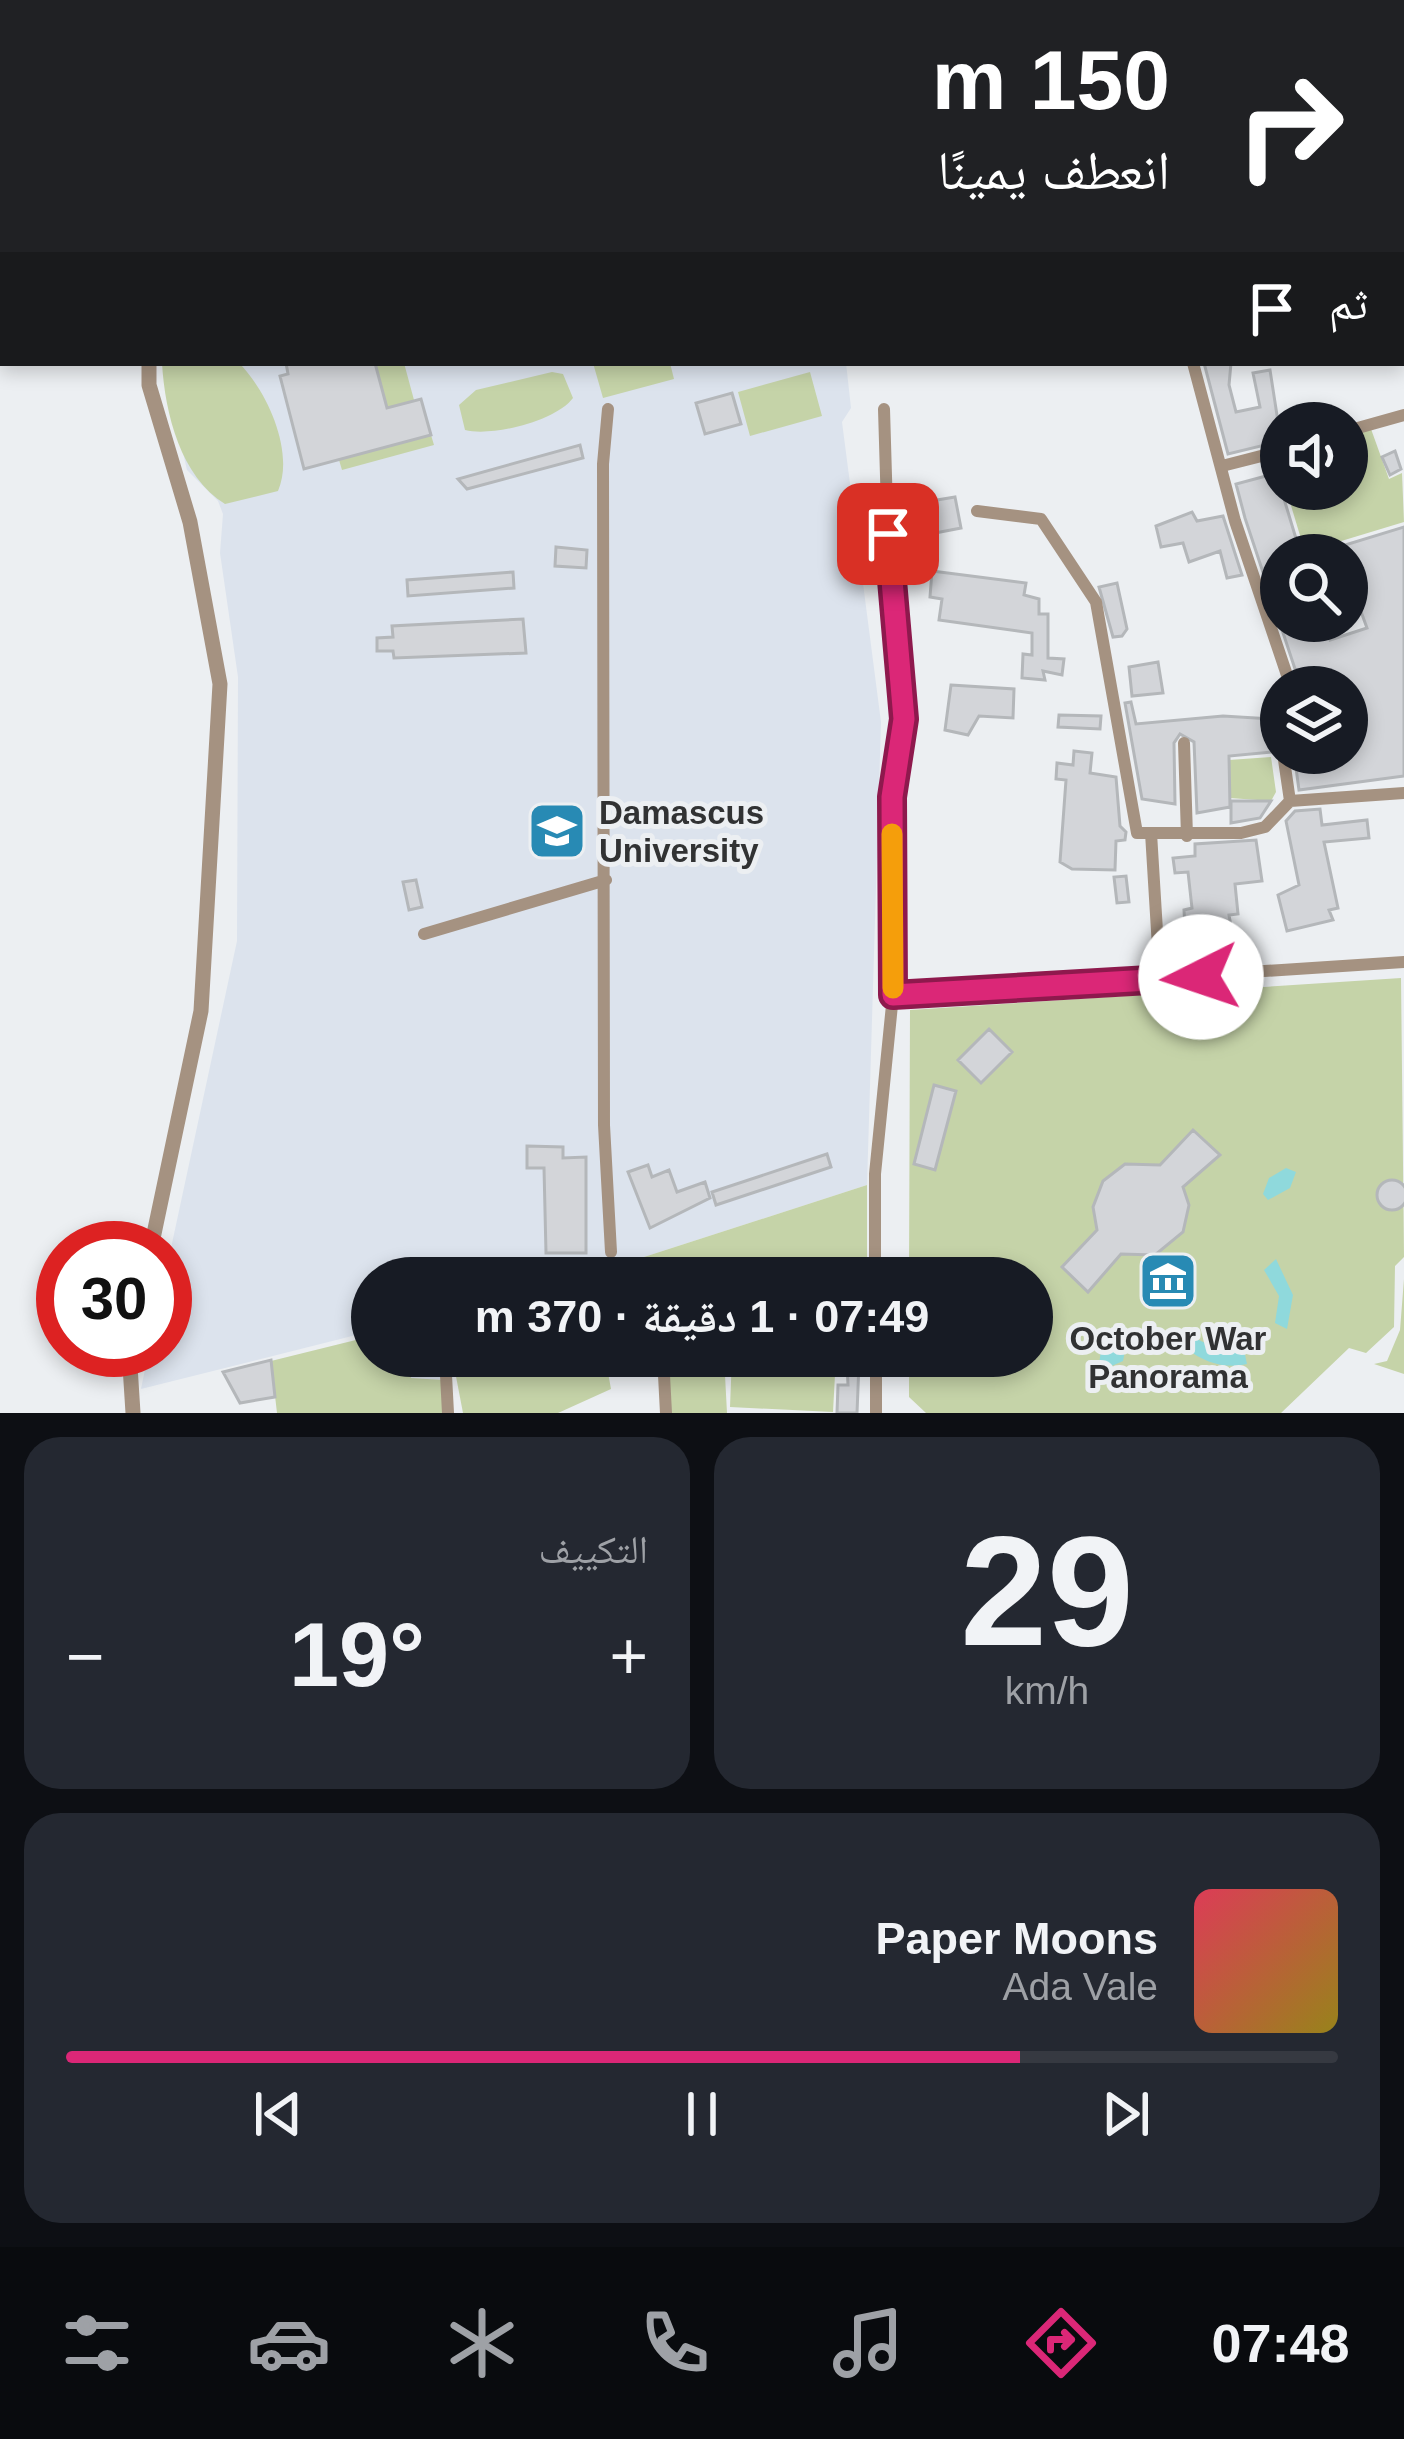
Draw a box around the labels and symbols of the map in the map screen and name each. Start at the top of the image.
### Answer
pin [837,483,939,585]
place label: Damascus University [599,794,764,869]
school or university icon: Damascus University [526,800,588,862]
position arrow [1138,914,1264,1040]
speed limit sign: 30 [36,1221,192,1377]
museum icon: October War Panorama [1137,1250,1199,1312]
place label: October War Panorama [1070,1320,1267,1395]

